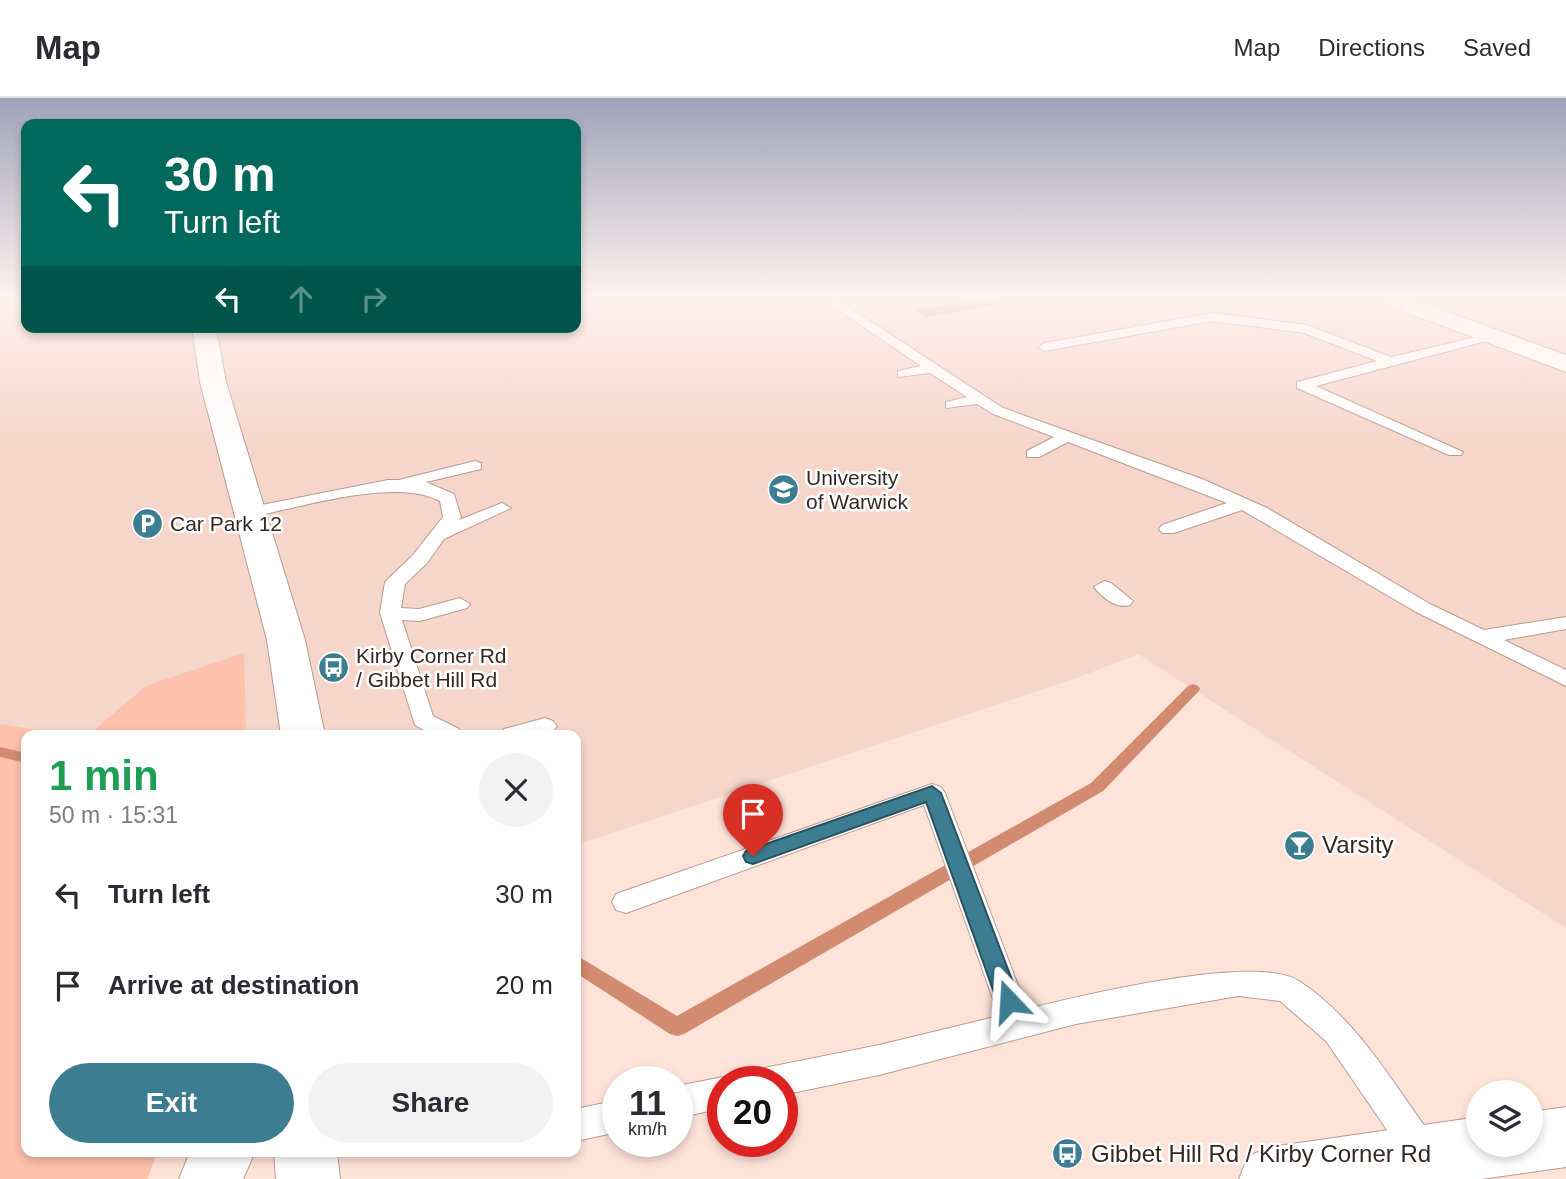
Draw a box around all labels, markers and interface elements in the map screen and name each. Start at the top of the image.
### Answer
text: Map [35,29,101,66]
text: Map [1234,34,1280,61]
text: Directions [1318,34,1425,61]
text: Saved [1463,34,1531,61]
icon: left [49,147,140,238]
text: 30 m [164,147,276,201]
text: Turn left [164,204,280,240]
icon: left [209,280,247,318]
icon: ahead [282,280,320,318]
icon: right [355,280,393,318]
place label: University of Warwick [806,466,908,513]
school or university icon: University of Warwick [766,473,800,507]
parking icon: Car Park 12 [130,507,164,541]
place label: Car Park 12 [170,512,282,535]
place label: Kirby Corner Rd / Gibbet Hill Rd [356,644,507,691]
bus stop icon: Kirby Corner Rd / Gibbet Hill Rd [316,651,350,685]
text: 1 min [49,752,159,799]
button: close [479,753,553,827]
pin [723,784,783,856]
icon: arrive [734,795,772,833]
text: 50 m · 15:31 [49,802,178,828]
bar icon: Varsity [1282,828,1316,862]
place label: Varsity [1322,831,1394,858]
icon: left [49,876,87,914]
text: Turn left [108,879,210,909]
text: 30 m [495,879,553,909]
position arrow [972,964,1046,1038]
icon: arrive [49,967,87,1005]
text: Arrive at destination [108,970,359,1000]
text: 20 m [495,970,553,1000]
button: Exit [49,1063,294,1143]
button: Share [308,1063,553,1143]
speed limit sign: 20 [707,1066,798,1157]
map controls [1466,1080,1543,1157]
button: layers [1466,1080,1543,1157]
text: 11 [629,1083,666,1122]
text: km/h [628,1119,667,1139]
bus stop icon: Gibbet Hill Rd / Kirby Corner Rd [1051,1137,1085,1171]
place label: Gibbet Hill Rd / Kirby Corner Rd [1091,1140,1431,1167]

